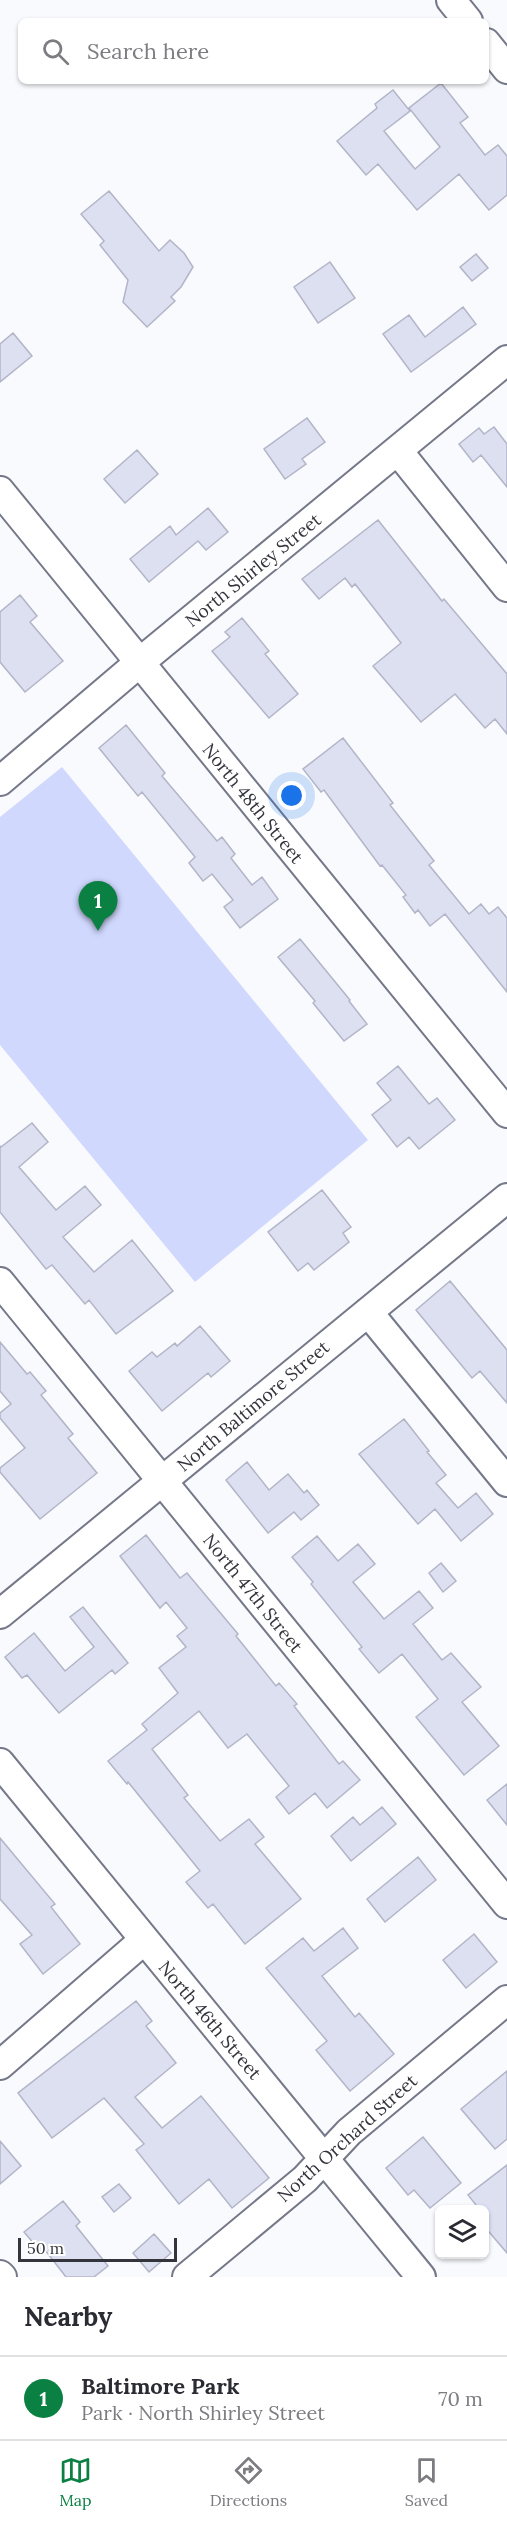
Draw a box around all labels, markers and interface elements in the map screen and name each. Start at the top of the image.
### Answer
search box [18,18,489,84]
icon: search [39,35,72,68]
text: Search here [87,37,209,65]
street label: North Shirley Street [180,508,326,632]
street label: North 48th Street [198,738,308,868]
your location [277,781,306,810]
pin: 1 [78,882,118,931]
street label: North Baltimore Street [172,1336,334,1476]
street label: North 47th Street [198,1529,308,1657]
street label: North 46th Street [154,1956,266,2084]
street label: North Orchard Street [272,2069,422,2207]
map controls [435,2205,489,2259]
button: layers [435,2205,489,2259]
scale bar [18,2235,177,2262]
text: 50 m [27,2238,64,2258]
text: Nearby [24,2300,112,2333]
text: Baltimore Park [81,2372,240,2400]
text: 1 [39,2386,48,2411]
text: 70 m [438,2386,483,2411]
text: Park · North Shirley Street [81,2400,325,2425]
tab: Map [59,2454,92,2510]
tab: Directions [210,2454,287,2510]
tab: Saved [405,2454,448,2510]

